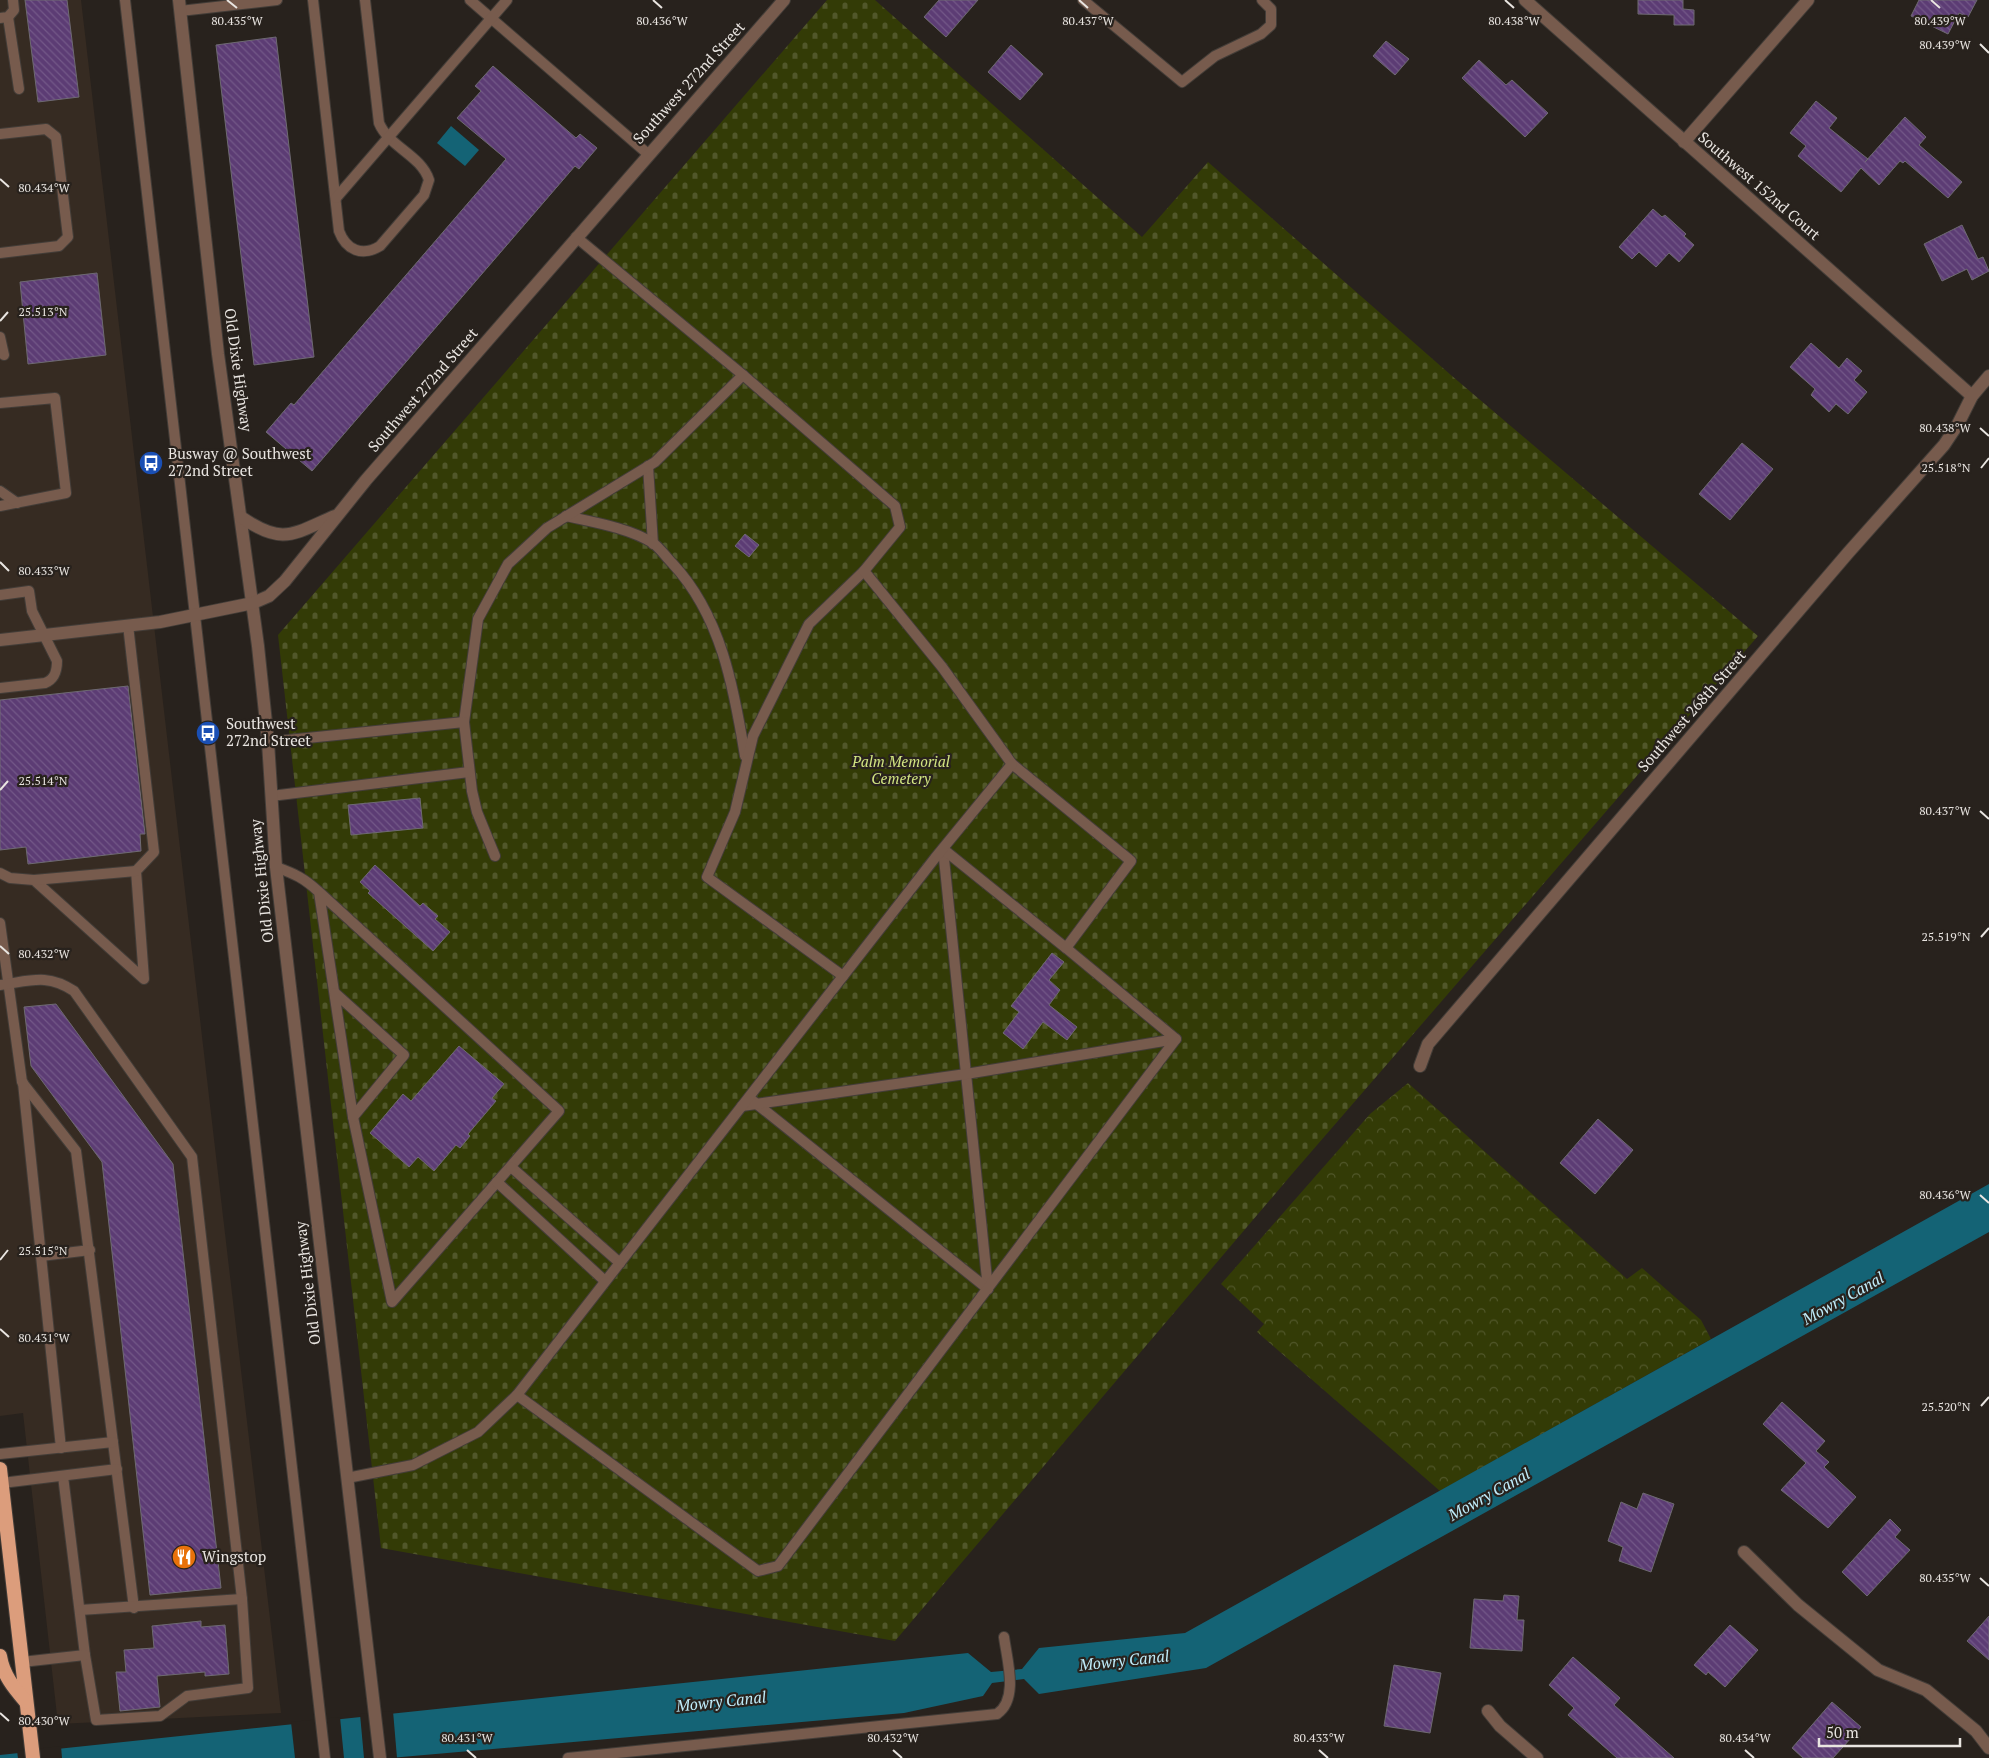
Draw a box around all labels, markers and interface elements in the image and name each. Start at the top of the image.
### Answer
text: 80.435°W [211,13,264,28]
text: 80.436°W [636,13,689,28]
text: 80.437°W [1062,13,1115,28]
text: 80.438°W [1488,13,1541,28]
text: 80.439°W [1914,13,1967,28]
street label: Southwest 272nd Street [628,17,749,148]
text: 80.439°W [1919,37,1972,52]
street label: Southwest 152nd Court [1694,127,1825,244]
text: 80.434°W [18,180,71,195]
text: 25.513°N [18,304,68,319]
street label: Old Dixie Highway [220,307,258,433]
street label: Southwest 272nd Street [363,323,482,456]
text: 80.438°W [1919,420,1972,435]
place label: Busway @ Southwest 272nd Street [168,443,312,480]
bus stop icon: Busway @ Southwest 272nd Street [138,450,164,476]
text: 25.518°N [1921,460,1971,475]
text: 80.433°W [18,563,71,578]
street label: Southwest 268th Street [1633,645,1750,776]
place label: Southwest 272nd Street [226,713,311,750]
bus stop icon: Southwest 272nd Street [195,720,221,746]
park label: Palm Memorial Cemetery [851,751,951,788]
text: 25.514°N [18,773,68,788]
text: 80.437°W [1919,803,1972,818]
street label: Old Dixie Highway [245,818,277,944]
text: 25.519°N [1921,929,1971,944]
text: 80.432°W [18,946,71,961]
text: 80.436°W [1919,1187,1972,1202]
street label: Old Dixie Highway [289,1220,325,1346]
text: 25.515°N [18,1243,68,1258]
water label: Mowry Canal [1797,1266,1888,1330]
text: 80.431°W [18,1330,71,1345]
text: 25.520°N [1921,1399,1971,1414]
water label: Mowry Canal [1443,1462,1534,1526]
restaurant icon: Wingstop [171,1544,197,1570]
place label: Wingstop [202,1546,266,1566]
text: 80.435°W [1919,1570,1972,1585]
water label: Mowry Canal [1077,1644,1171,1676]
water label: Mowry Canal [674,1685,768,1717]
text: 80.430°W [18,1713,71,1728]
scale bar [1819,1716,1960,1748]
text: 50 m [1826,1722,1859,1742]
text: 80.431°W [441,1730,494,1745]
text: 80.432°W [867,1730,920,1745]
text: 80.433°W [1293,1730,1346,1745]
text: 80.434°W [1719,1730,1772,1745]

